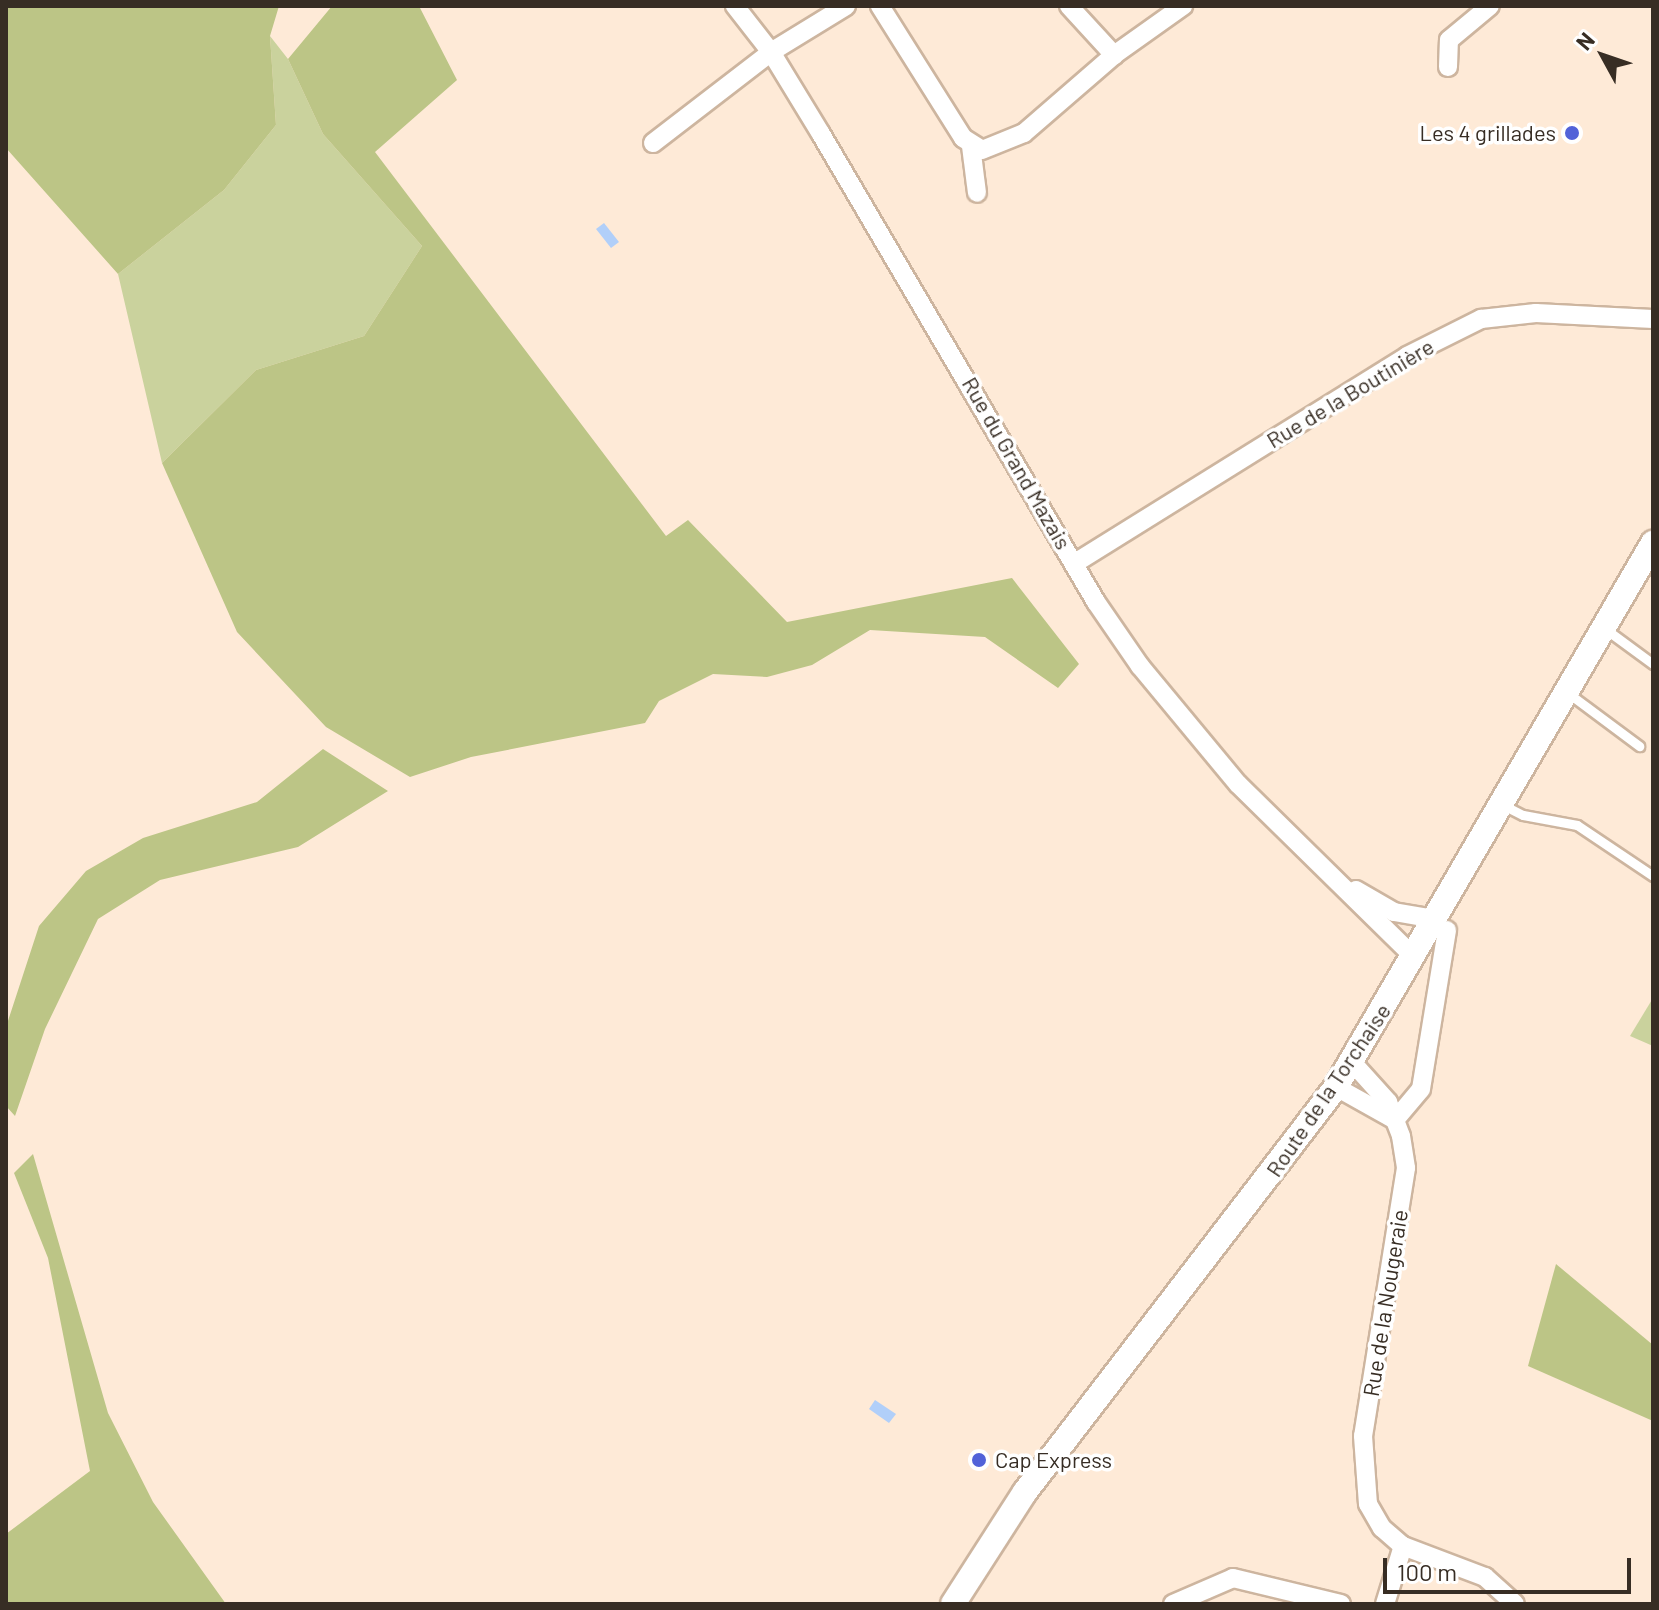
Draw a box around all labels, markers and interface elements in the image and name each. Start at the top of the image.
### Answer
north arrow [1563,16,1643,96]
text: N [1570,27,1599,55]
place label: Les 4 grillades [1420,120,1556,146]
marker: Les 4 grillades [1563,124,1581,142]
street label: Rue de la Boutinière [1262,333,1438,453]
street label: Rue du Grand Mazais [957,372,1077,554]
street label: Route de la Torchaise [1260,998,1396,1182]
street label: Rue de la Nougeraie [1357,1208,1413,1398]
place label: Cap Express [995,1447,1112,1473]
marker: Cap Express [970,1451,988,1469]
scale bar [1387,1542,1635,1592]
text: 100 m [1397,1557,1457,1586]

